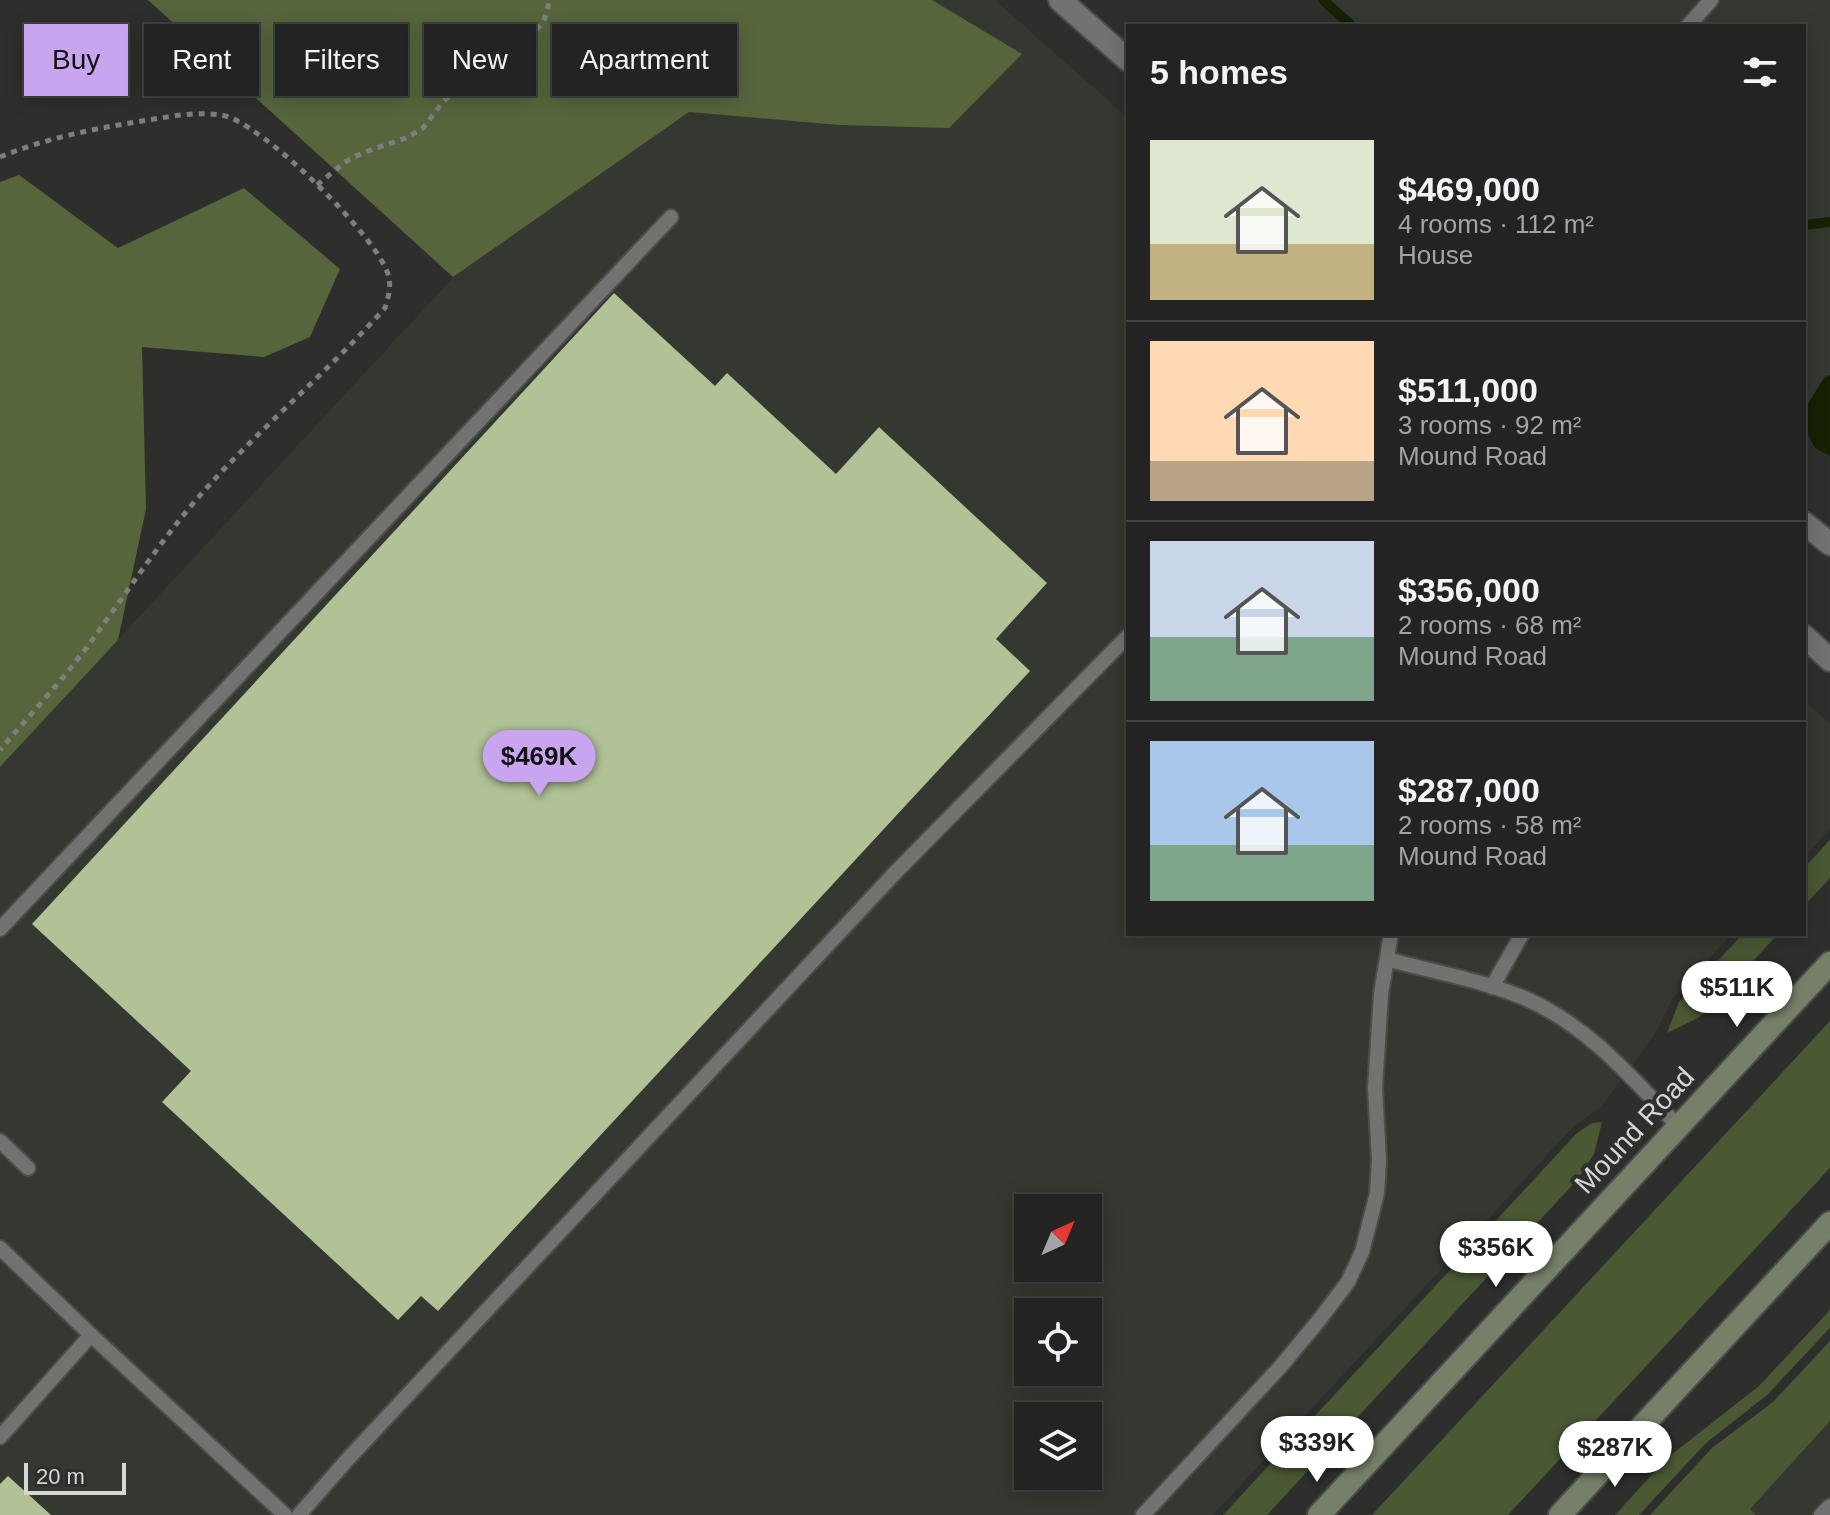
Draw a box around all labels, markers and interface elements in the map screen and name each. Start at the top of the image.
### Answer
chip: Buy [24,24,128,96]
chip: Rent [144,24,259,96]
chip: Filters [275,24,408,96]
chip: New [424,24,536,96]
chip: Apartment [552,24,737,96]
icon: filters [1738,50,1782,94]
text: 5 homes [1150,53,1288,91]
text: $469,000 [1398,170,1540,208]
icon: home [1214,172,1310,268]
text: 4 rooms · 112 m² [1398,209,1594,239]
text: House [1398,240,1473,270]
text: $511,000 [1398,371,1538,409]
icon: home [1214,373,1310,469]
text: 3 rooms · 92 m² [1398,410,1582,440]
text: Mound Road [1398,441,1547,471]
text: $356,000 [1398,571,1540,609]
icon: home [1214,573,1310,669]
text: 2 rooms · 68 m² [1398,610,1582,640]
text: Mound Road [1398,641,1547,671]
pin: $469K [483,730,595,798]
text: $469K [501,741,577,771]
text: $287,000 [1398,771,1540,809]
icon: home [1214,773,1310,869]
text: 2 rooms · 58 m² [1398,810,1582,840]
text: Mound Road [1398,841,1547,871]
pin: $511K [1681,961,1793,1029]
text: $511K [1699,972,1775,1002]
street label: Mound Road [1568,1061,1700,1200]
north arrow [1014,1194,1102,1282]
map controls [1014,1194,1102,1490]
pin: $356K [1440,1221,1552,1289]
text: $356K [1458,1232,1534,1262]
button: locate [1014,1298,1102,1386]
button: layers [1014,1402,1102,1490]
pin: $339K [1261,1416,1373,1484]
pin: $287K [1559,1421,1671,1489]
text: $339K [1279,1427,1355,1457]
text: $287K [1577,1432,1653,1462]
scale bar [24,1459,126,1495]
text: 20 m [36,1464,85,1489]

